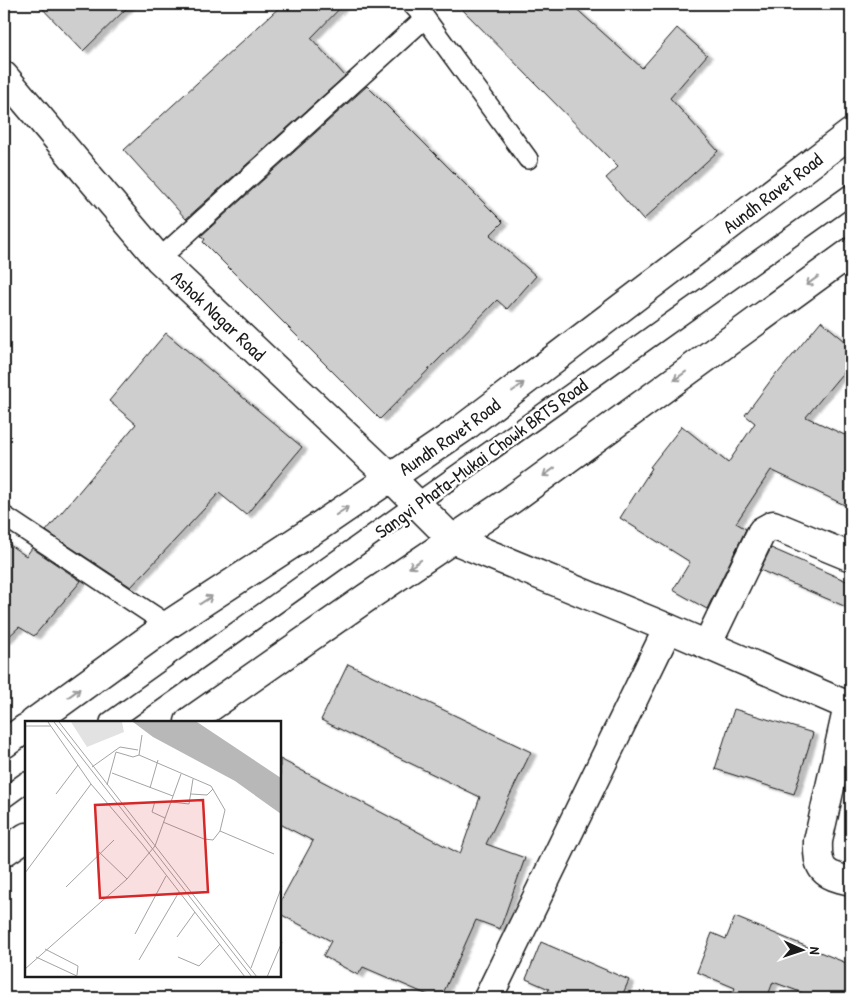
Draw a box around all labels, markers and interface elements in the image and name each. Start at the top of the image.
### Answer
street label: Aundh Ravet Road [717,146,828,239]
street label: Ashok Nagar Road [166,264,272,367]
one-way arrow [806,275,819,286]
one-way arrow [674,371,688,381]
street label: Sangvi Phata-Mukai Chowk BRTS Road [369,372,593,544]
one-way arrow [511,382,525,392]
street label: Aundh Ravet Road [393,391,506,481]
one-way arrow [542,467,556,477]
one-way arrow [335,506,349,516]
one-way arrow [409,559,423,569]
one-way arrow [199,595,213,605]
one-way arrow [66,688,80,699]
inset map [25,721,281,977]
north arrow [778,924,828,974]
text: N [806,946,825,955]

